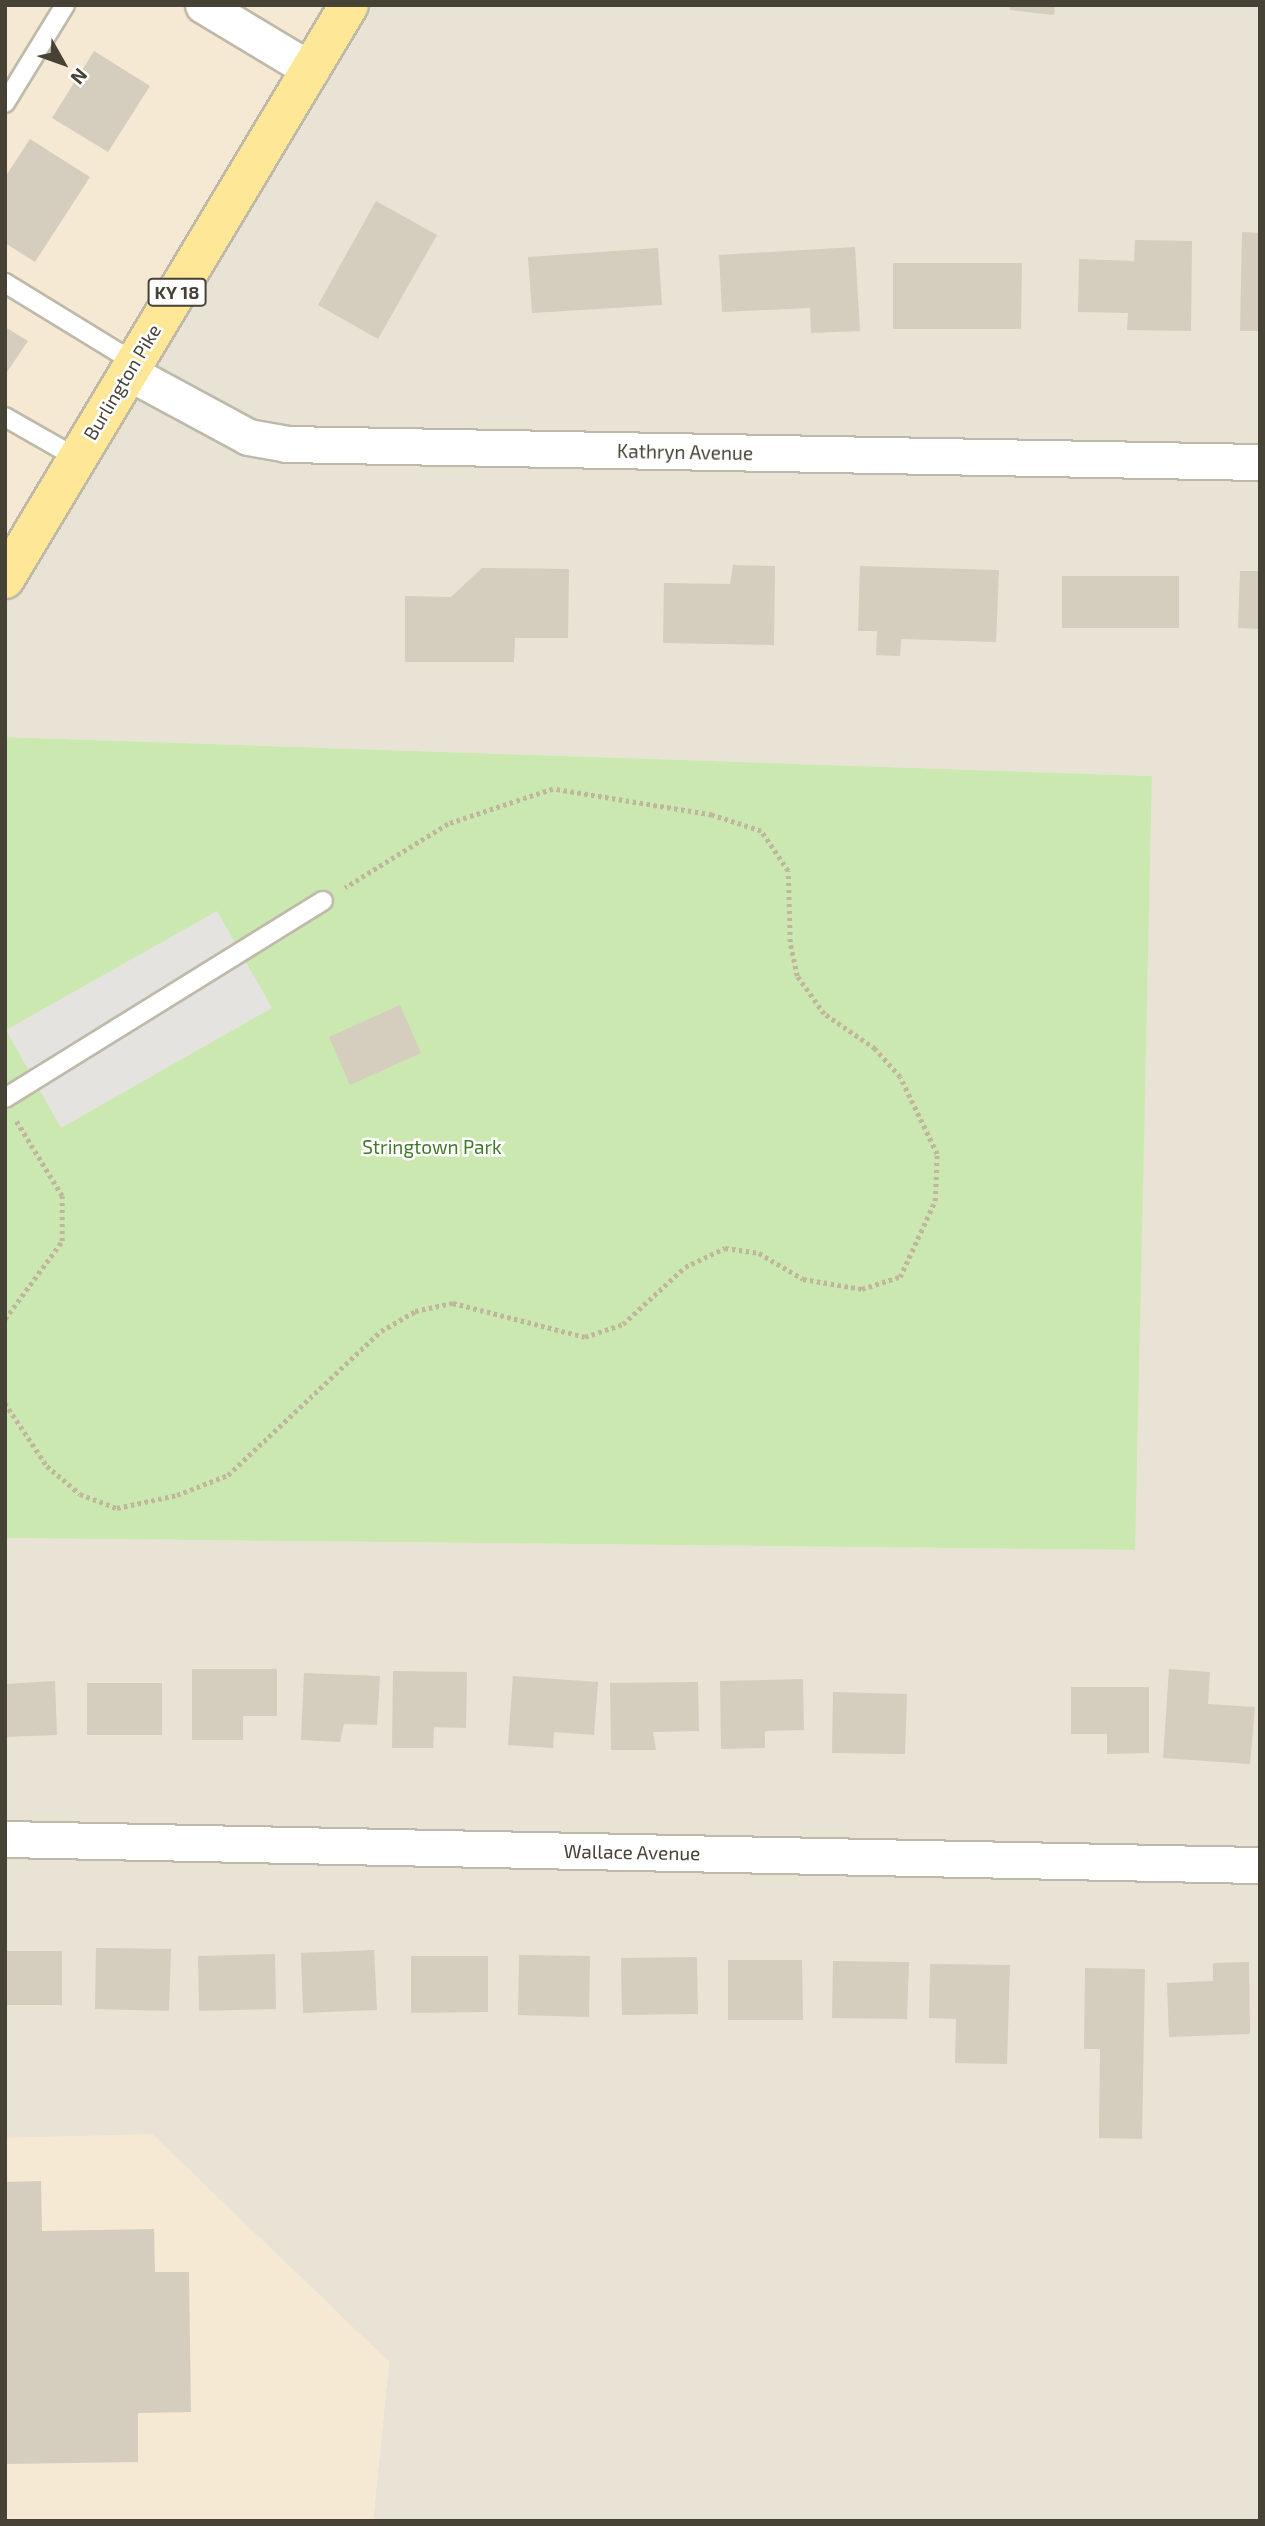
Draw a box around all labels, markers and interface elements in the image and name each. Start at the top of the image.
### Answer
north arrow [28,28,98,98]
text: N [66,64,93,89]
road number: KY 18 [147,278,207,306]
street label: Burlington Pike [78,320,166,444]
street label: Kathryn Avenue [617,439,753,465]
park label: Stringtown Park [362,1136,502,1158]
street label: Wallace Avenue [563,1839,701,1865]

